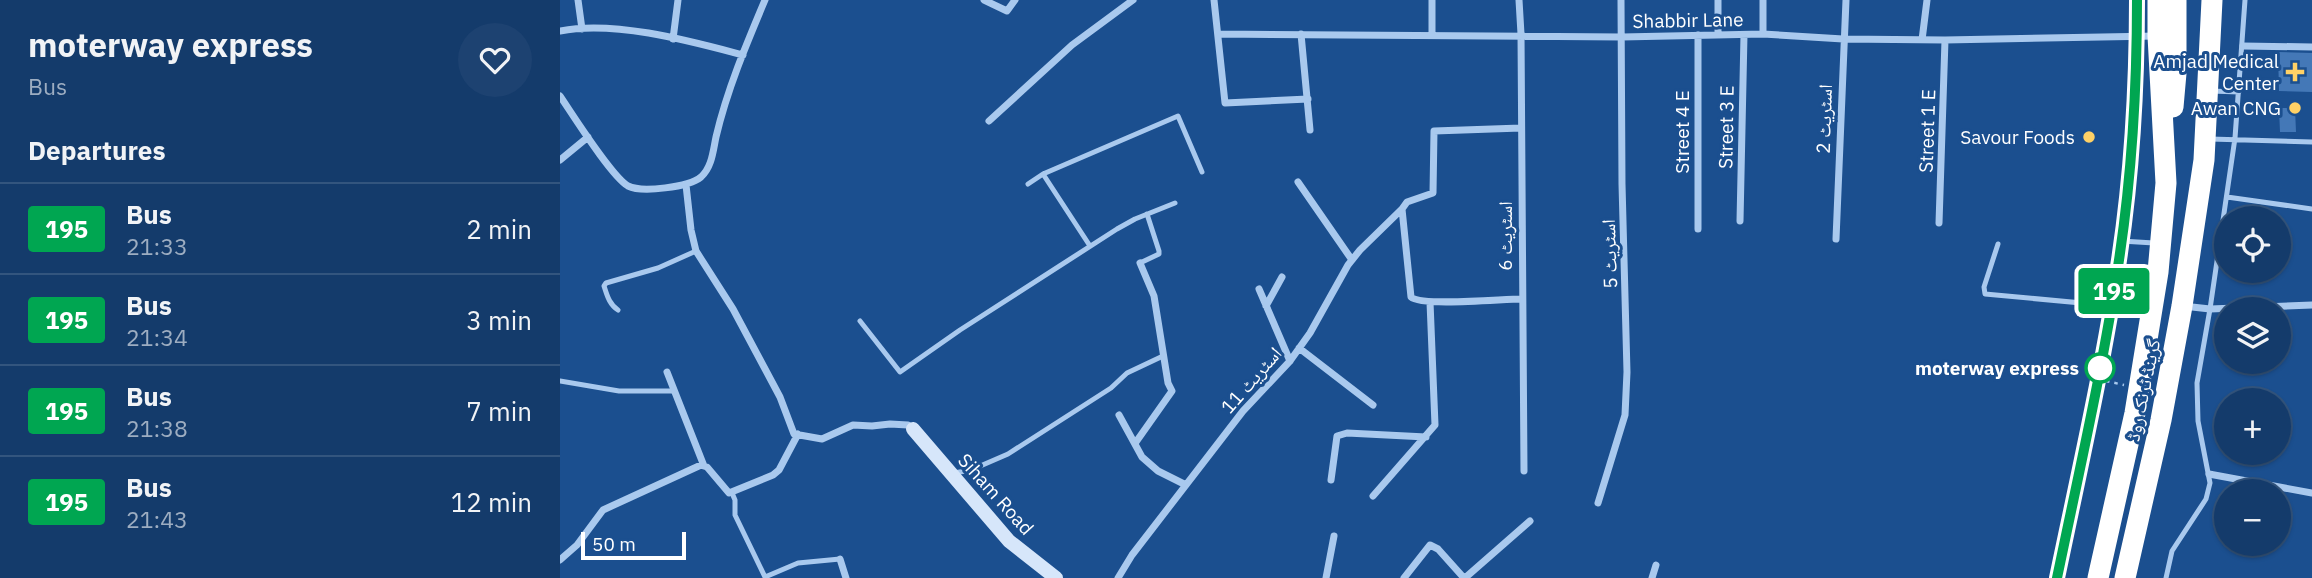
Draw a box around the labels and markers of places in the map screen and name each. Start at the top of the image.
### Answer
place label: Amjad Medical Center [2153,49,2279,95]
marker: Amjad Medical Center [2285,62,2305,82]
place label: Awan CNG [2191,96,2281,120]
marker: Awan CNG [2287,100,2303,116]
place label: Savour Foods [1960,125,2075,149]
marker: Savour Foods [2081,129,2097,145]
marker: moterway express [2085,353,2115,383]
place label: moterway express [1915,356,2079,380]

